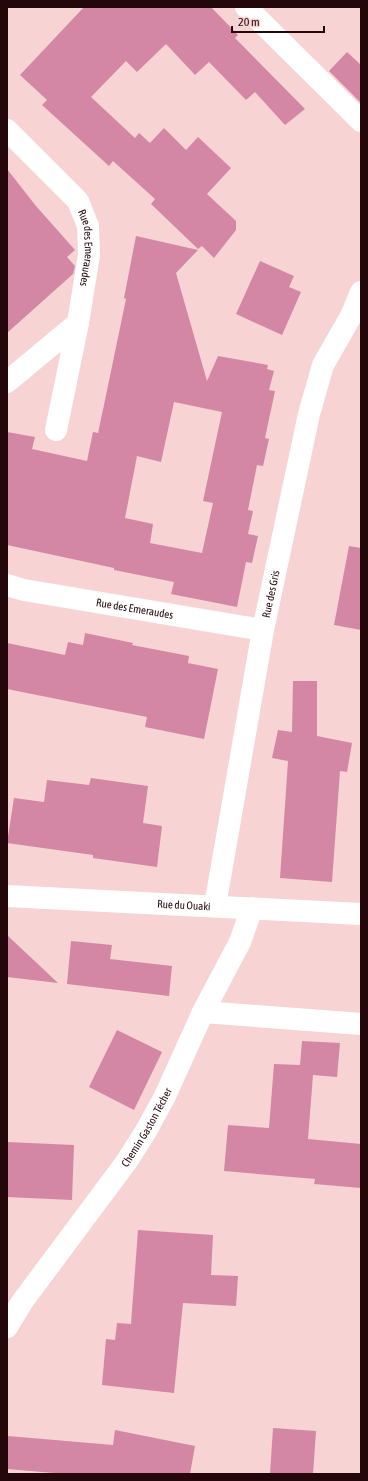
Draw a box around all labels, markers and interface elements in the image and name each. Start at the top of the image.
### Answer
scale bar [232,8,324,34]
text: 20 m [238,15,260,29]
street label: Rue des Emeraudes [76,208,95,287]
street label: Rue des Gris [260,569,282,619]
street label: Rue des Emeraudes [95,596,174,621]
street label: Rue du Ouaki [157,898,211,912]
street label: Chemin Gaston Técher [119,1085,174,1169]

